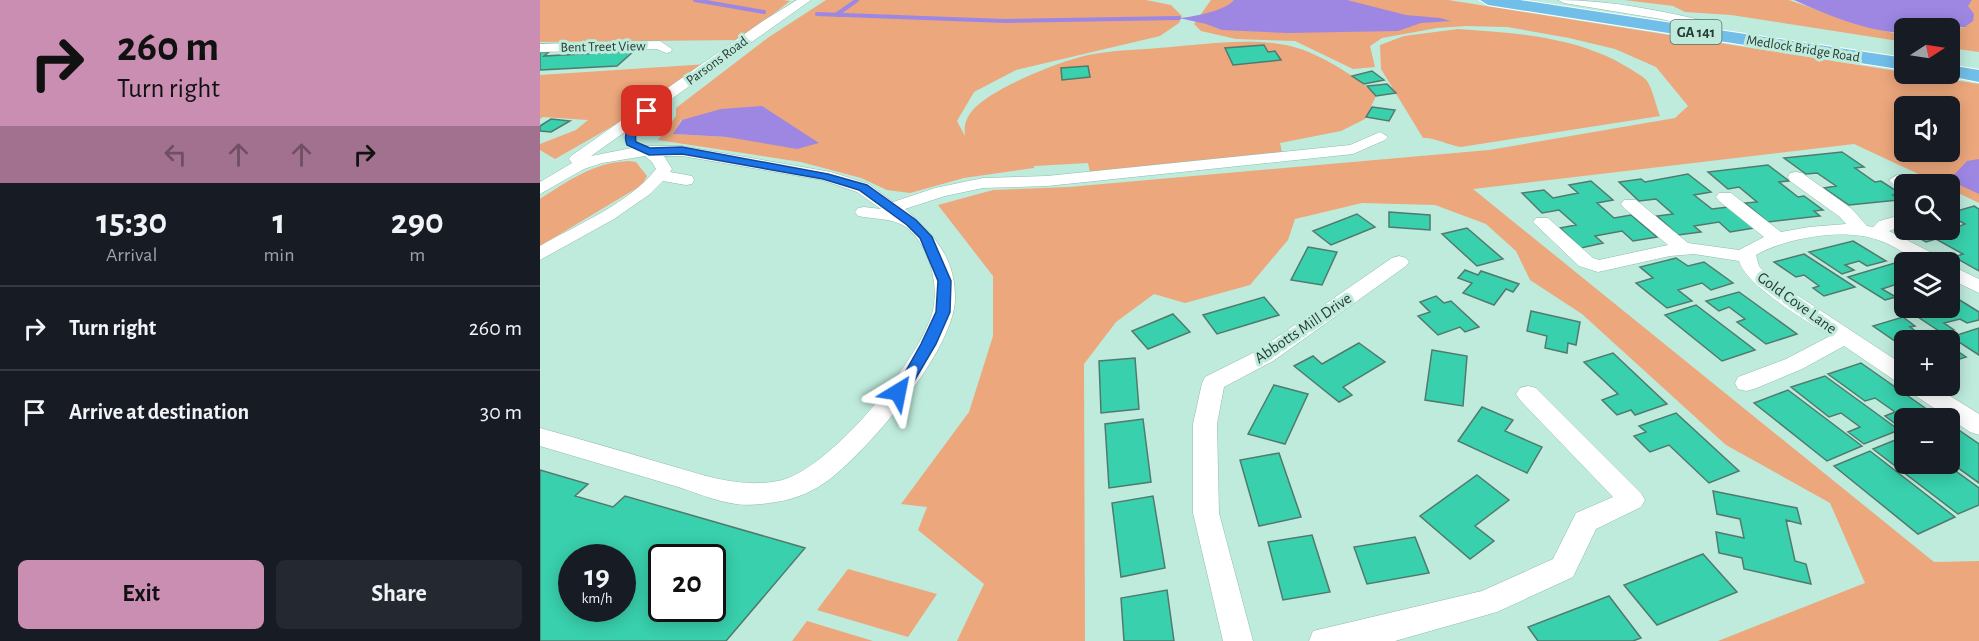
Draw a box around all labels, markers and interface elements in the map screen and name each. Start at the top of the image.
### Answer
north arrow [1894,18,1960,84]
map controls [1894,18,1960,474]
road number: GA 141 [1670,20,1722,44]
icon: right [18,24,96,102]
text: 260 m [117,26,219,68]
street label: Medlock Bridge Road [1745,33,1861,65]
street label: Parsons Road [684,34,750,88]
street label: Bent Treet View [560,39,646,55]
text: Turn right [117,75,220,102]
pin [621,85,672,136]
icon: arrive [630,94,663,127]
button: sound [1894,96,1960,162]
icon: left [159,138,192,171]
icon: ahead [222,138,255,171]
icon: ahead [285,138,318,171]
icon: right [348,138,381,171]
button: search [1894,174,1960,240]
text: 15:30 [96,204,167,240]
text: 1 [272,204,285,240]
text: 290 [391,204,444,240]
text: Arrival [106,245,157,265]
text: min [263,245,295,265]
text: m [409,245,425,265]
button: layers [1894,252,1960,318]
street label: Gold Cove Lane [1754,269,1840,337]
street label: Abbotts Mill Drive [1252,290,1354,366]
icon: right [18,312,51,345]
text: Turn right [69,317,156,339]
text: 260 m [469,317,522,339]
button: + [1894,330,1960,396]
position arrow [866,360,930,424]
icon: arrive [18,396,51,429]
text: Arrive at destination [69,401,249,423]
text: 30 m [480,401,522,423]
button: − [1894,408,1960,474]
speed limit sign: 20 [648,544,726,622]
button: Exit [18,560,264,629]
button: Share [276,560,522,629]
text: 19 [584,561,610,591]
text: km/h [582,591,612,606]

